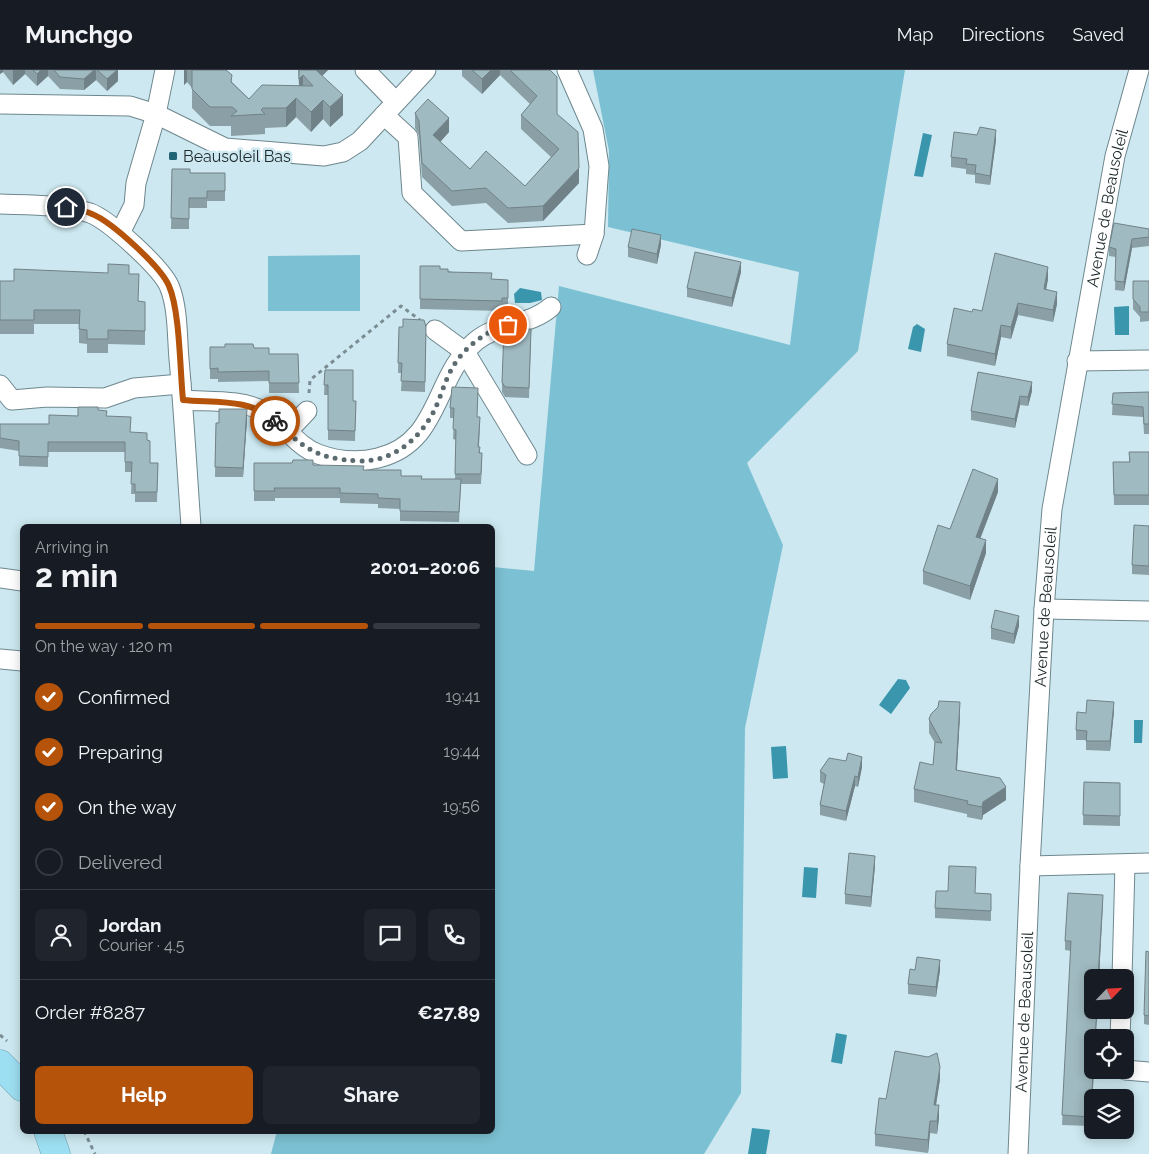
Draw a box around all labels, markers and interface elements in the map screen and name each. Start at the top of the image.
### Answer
text: Munchgo [25,20,133,49]
text: Map [897,24,933,45]
text: Directions [961,24,1045,45]
text: Saved [1073,24,1124,45]
street label: Avenue de Beausoleil [1082,126,1132,289]
place label: Beausoleil Bas [183,147,291,166]
marker: Beausoleil Bas [167,150,179,162]
pin [45,186,87,228]
icon: home [52,193,80,221]
pin [487,304,529,346]
icon: bag [494,311,522,339]
courier [250,396,300,446]
icon: bike [261,407,289,435]
street label: Avenue de Beausoleil [1030,525,1060,688]
text: Arriving in [35,538,109,557]
text: 20:01–20:06 [370,556,480,578]
text: 2 min [35,557,118,594]
text: On the way · 120 m [35,637,173,656]
icon: check [35,683,63,711]
text: Confirmed [78,686,170,708]
text: 19:41 [445,687,480,706]
icon: check [35,738,63,766]
text: Preparing [78,741,163,763]
text: 19:44 [443,742,480,761]
icon: check [35,793,63,821]
text: On the way [78,796,177,818]
text: 19:56 [442,797,480,816]
text: Delivered [78,851,162,873]
button: person [35,909,87,961]
button: chat [364,909,416,961]
button: phone [428,909,480,961]
text: Jordan [99,914,162,936]
street label: Avenue de Beausoleil [1011,931,1037,1093]
text: Courier · 4.5 [99,936,184,955]
north arrow [1084,969,1134,1019]
map controls [1084,969,1134,1139]
text: Order #8287 [35,1001,145,1023]
text: €27.89 [418,1001,480,1023]
button: locate [1084,1029,1134,1079]
button: Help [35,1066,253,1124]
button: Share [263,1066,480,1124]
button: layers [1084,1089,1134,1139]

